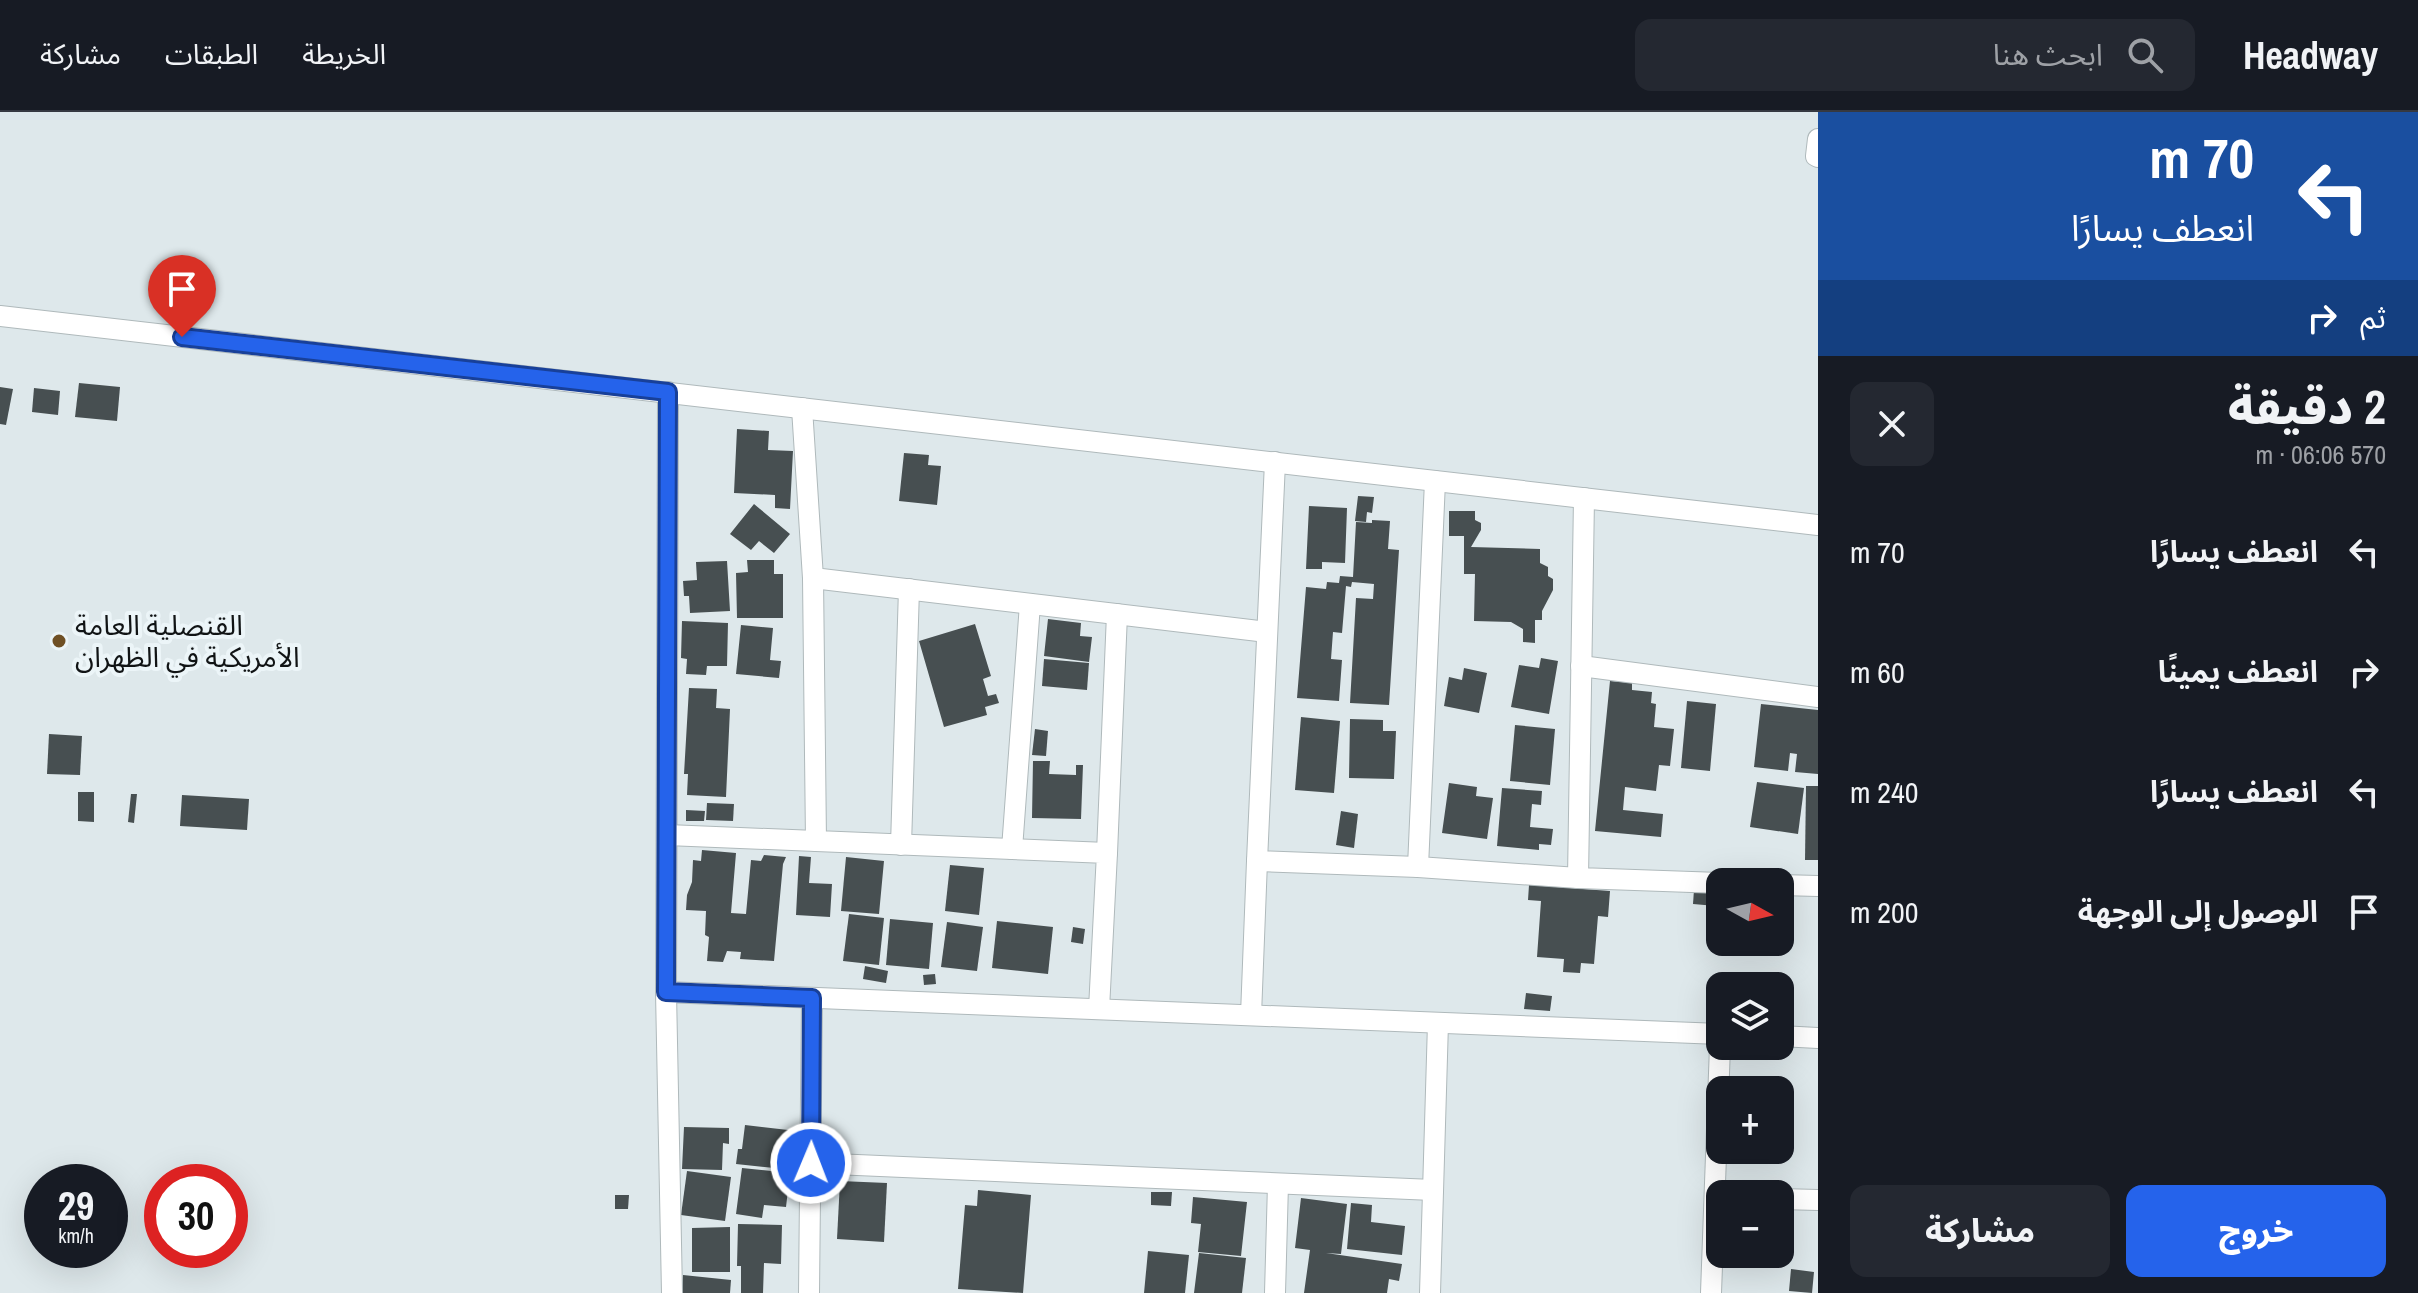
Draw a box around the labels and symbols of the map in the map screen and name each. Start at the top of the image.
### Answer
pin [148,255,216,337]
place label: القنصلية العامة الأمريكية في الظهران [75,606,300,678]
marker: القنصلية العامة الأمريكية في الظهران [50,632,68,650]
north arrow [1706,868,1794,956]
position arrow [769,1121,853,1205]
speed limit sign: 30 [144,1164,248,1268]

